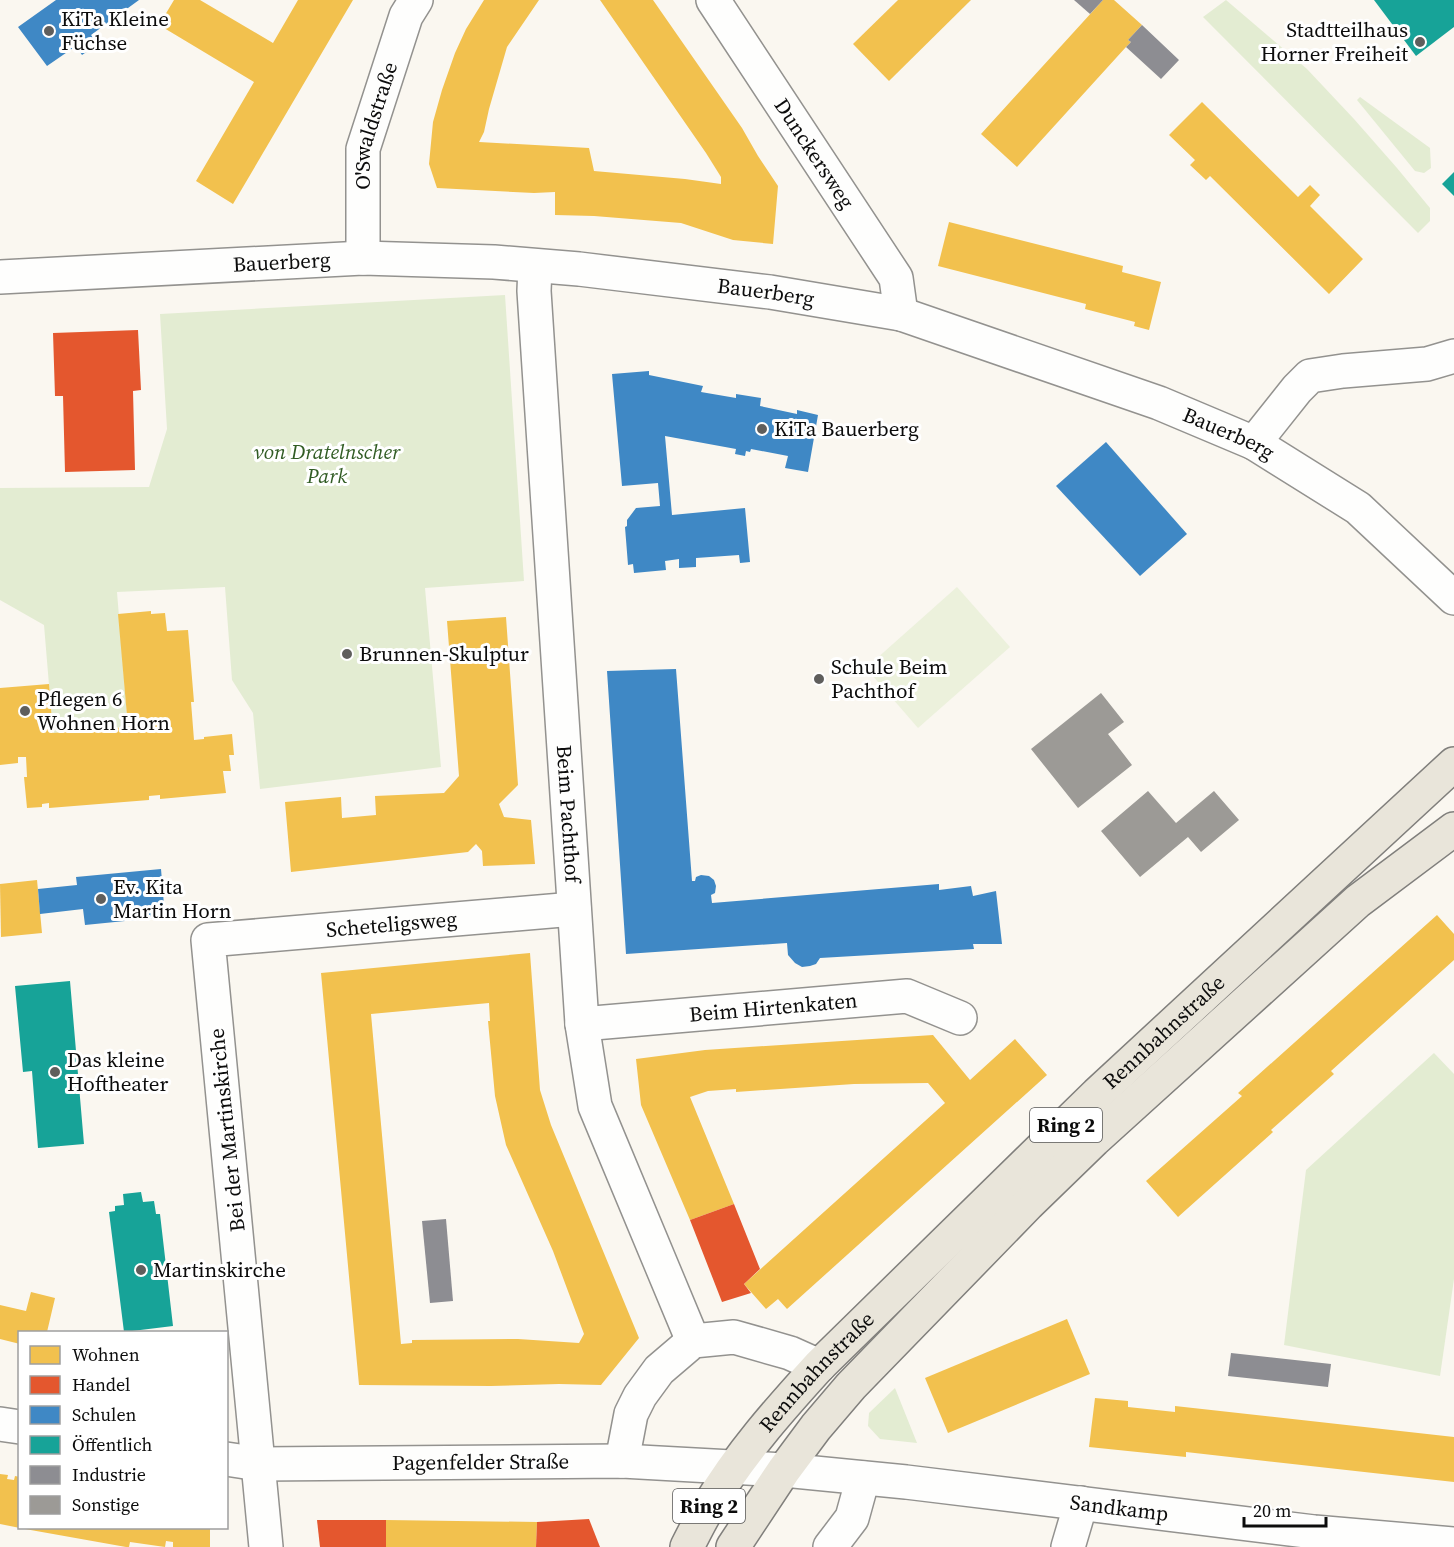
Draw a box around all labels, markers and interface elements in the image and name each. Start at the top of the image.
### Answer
place label: KiTa Kleine Füchse [61,4,169,57]
place label: Stadtteilhaus Horner Freiheit [1260,15,1408,68]
marker: KiTa Kleine Füchse [42,24,56,38]
marker: Stadtteilhaus Horner Freiheit [1413,35,1427,49]
street label: O'Swaldstraße [348,58,404,190]
street label: Dunckersweg [768,92,862,214]
street label: Bauerberg [232,245,331,279]
street label: Bauerberg [716,271,817,313]
street label: Bauerberg [1179,400,1281,466]
place label: KiTa Bauerberg [774,414,919,443]
marker: KiTa Bauerberg [755,422,769,436]
park label: von Dratelnscher Park [254,437,401,490]
place label: Brunnen-Skulptur [359,639,529,668]
marker: Brunnen-Skulptur [340,647,354,661]
place label: Schule Beim Pachthof [831,652,948,705]
marker: Schule Beim Pachthof [812,672,826,686]
place label: Pflegen 6 Wohnen Horn [37,684,170,737]
marker: Pflegen 6 Wohnen Horn [18,704,32,718]
street label: Beim Pachthof [550,744,588,885]
place label: Ev. Kita Martin Horn [113,872,232,925]
marker: Ev. Kita Martin Horn [94,892,108,906]
street label: Scheteligsweg [325,904,458,944]
street label: Rennbahnstraße [1096,968,1231,1095]
street label: Beim Hirtenkaten [688,985,859,1029]
street label: Bei der Martinskirche [201,1027,252,1233]
place label: Das kleine Hoftheater [67,1045,169,1098]
marker: Das kleine Hoftheater [48,1065,62,1079]
road number: Ring 2 [1030,1108,1102,1142]
place label: Martinskirche [153,1255,286,1284]
marker: Martinskirche [134,1263,148,1277]
street label: Rennbahnstraße [752,1305,880,1438]
legend [18,1331,228,1529]
text: Wohnen [72,1342,140,1367]
text: Handel [72,1372,130,1397]
text: Schulen [72,1402,137,1427]
text: Öffentlich [72,1432,152,1457]
street label: Pagenfelder Straße [392,1446,569,1477]
text: Industrie [72,1462,146,1487]
street label: Sandkamp [1068,1487,1170,1528]
road number: Ring 2 [673,1489,745,1523]
scale bar [1244,1490,1326,1528]
text: Sonstige [72,1492,139,1517]
text: 20 m [1253,1498,1291,1523]

